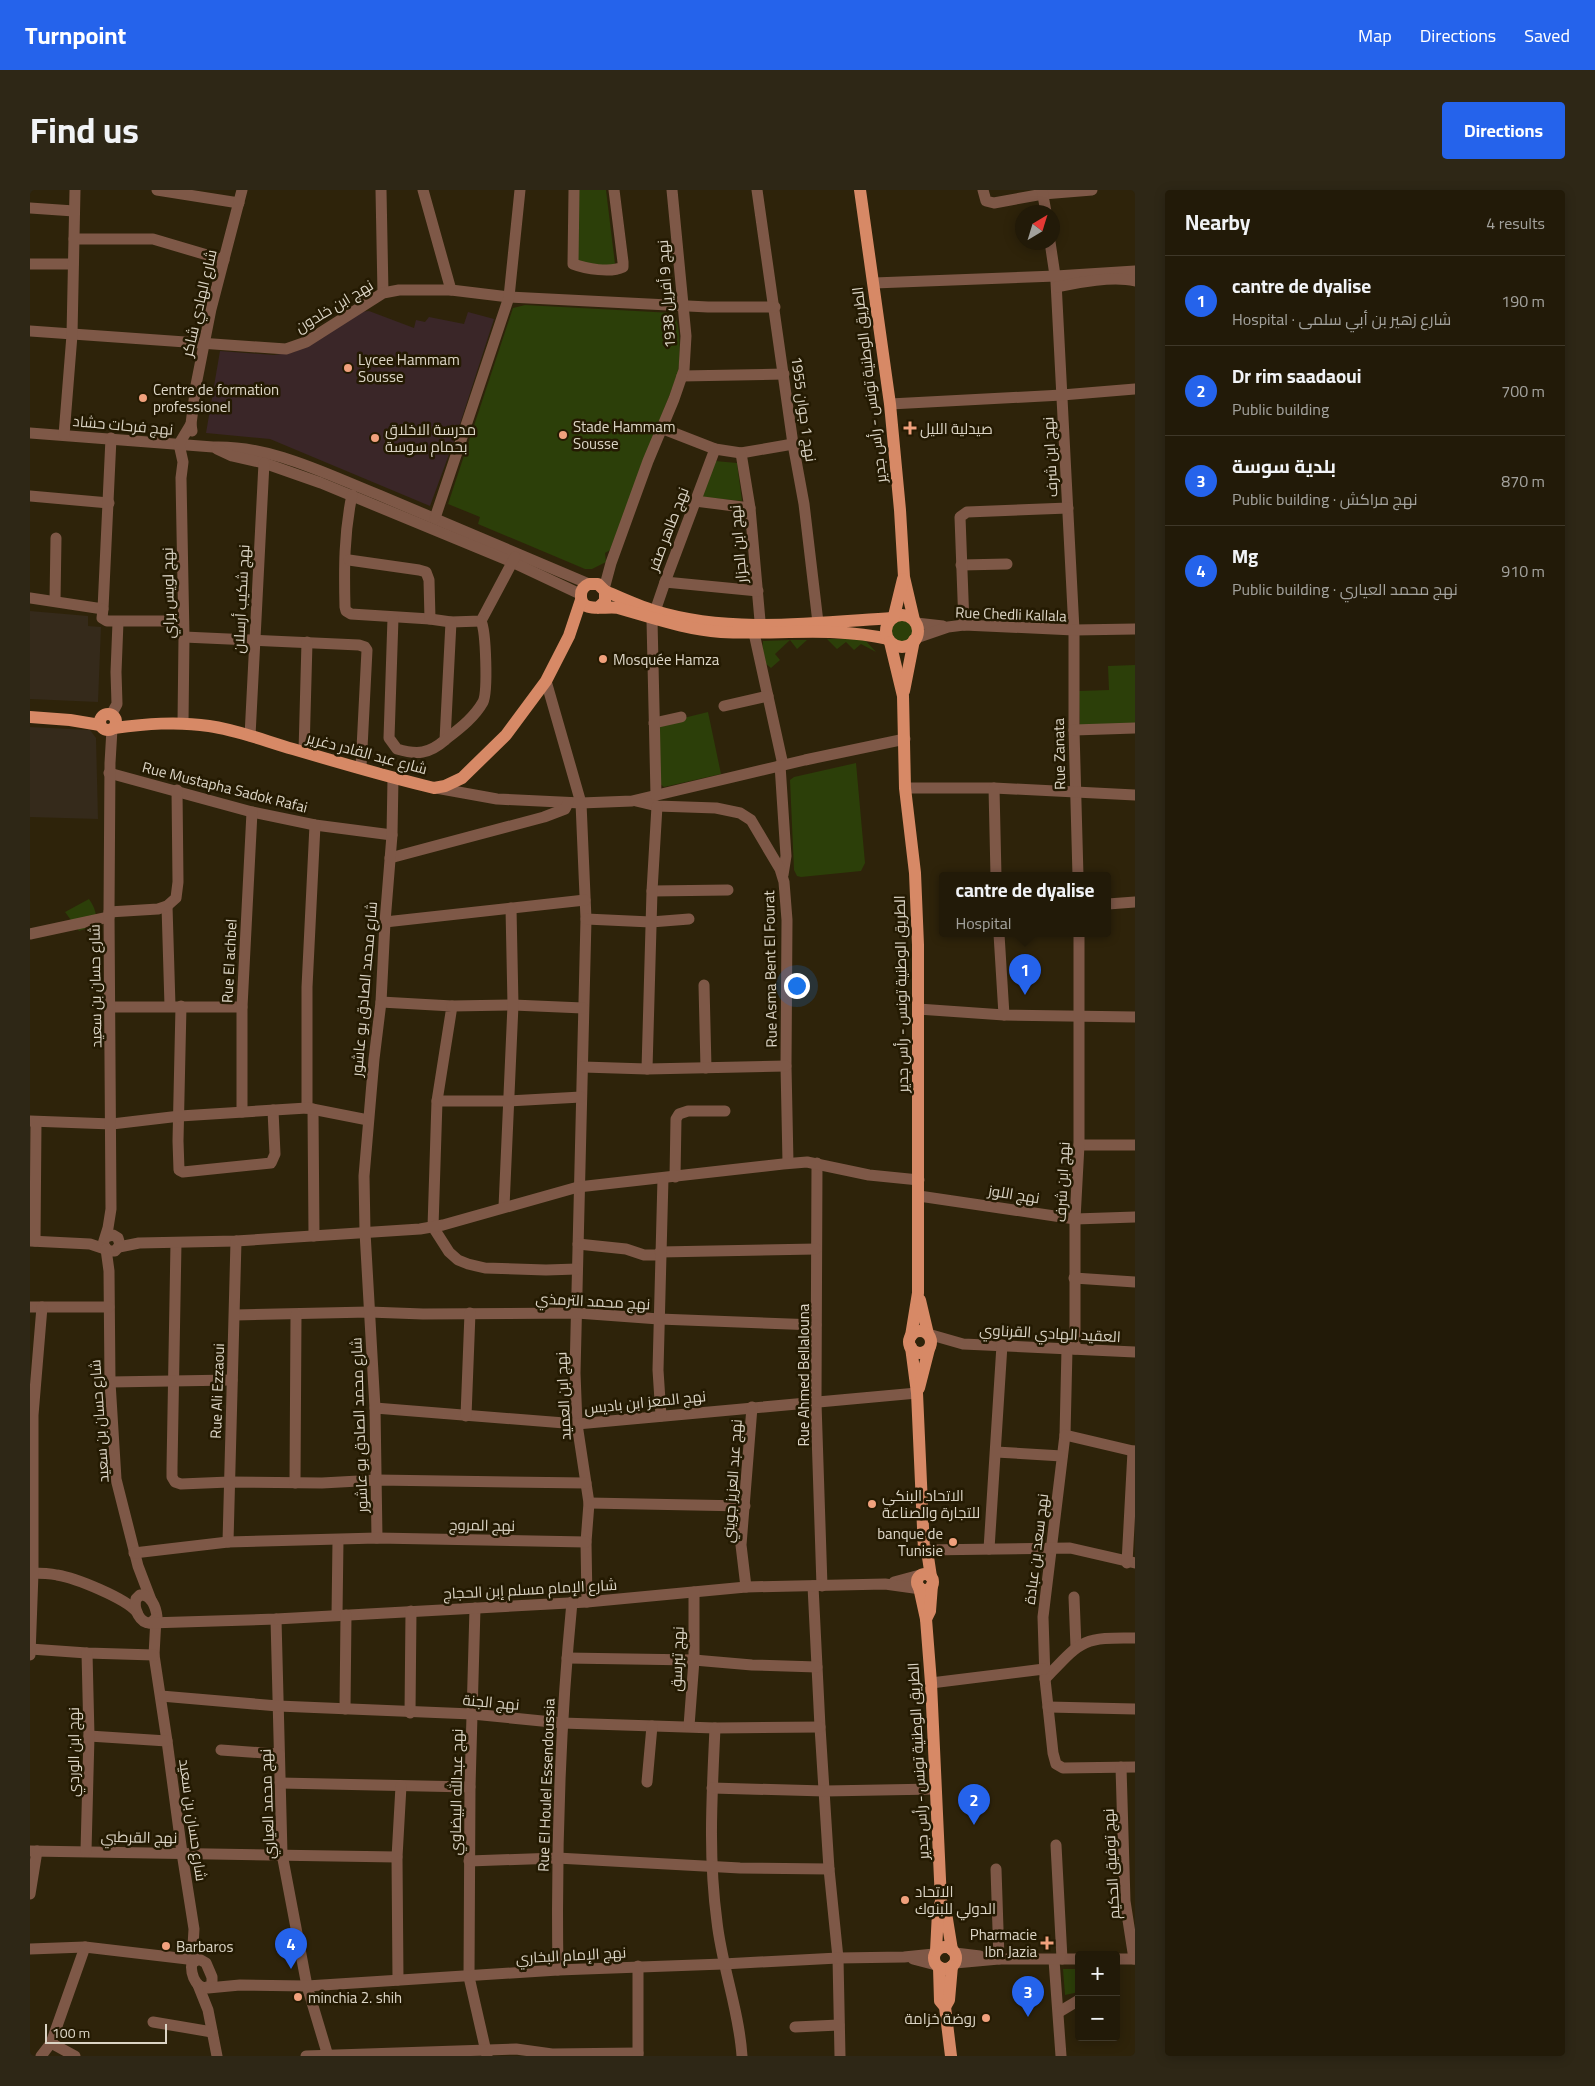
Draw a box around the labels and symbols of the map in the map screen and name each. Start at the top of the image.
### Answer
north arrow [1015,205,1060,250]
street label: نهج 9 أفريل 1938 [648,239,684,349]
street label: شارع الهادي شاكر [172,246,225,361]
street label: نهج ابن خلدون [289,271,379,341]
street label: الطريق الوطنية تونس - رأس جدير [843,285,896,486]
place label: Lycee Hammam Sousse [358,345,460,391]
street label: نهج 1 جوان 1955 [782,354,826,464]
marker: Lycee Hammam Sousse [342,362,354,374]
place label: Centre de formation professionel [153,375,279,421]
marker: Centre de formation professionel [137,392,149,404]
street label: نهج فرحات حشاد [71,406,175,444]
place label: Stade Hammam Sousse [573,412,675,458]
place label: صيدلية الليل [920,414,993,443]
place label: مدرسة الاخلاق بحمام سوسة [385,415,476,461]
street label: نهج ابن شرف [1033,416,1067,498]
marker: صيدلية الليل [904,422,916,434]
marker: Stade Hammam Sousse [557,429,569,441]
marker: مدرسة الاخلاق بحمام سوسة [369,432,381,444]
street label: نهج طاهر صفر [638,483,697,576]
street label: نهج ابن الجزار [720,504,756,585]
street label: نهج شكيب أرسلان [224,544,258,654]
street label: نهج لويس براي [153,547,183,639]
street label: Rue Chedli Kallala [955,598,1068,630]
place label: Mosquée Hamza [613,645,720,674]
marker: Mosquée Hamza [597,653,609,665]
street label: Rue Zanata [1044,717,1074,790]
street label: شارع عبد القادر دغرير [302,723,431,783]
street label: Rue Mustapha Sadok Rafai [139,752,311,822]
street label: Rue Asma Bent El Fourat [754,889,786,1048]
street label: الطريق الوطنية تونس - رأس جدير [885,895,917,1094]
street label: شارع محمد الصادق بو عاشور [342,900,386,1079]
street label: Rue El achbel [212,918,246,1004]
street label: شارع حسان بن سعيد [79,924,111,1048]
pin: 1 [1009,954,1041,995]
your location [784,973,810,999]
street label: نهج ابن شرف [1045,1141,1079,1223]
street label: نهج اللوز [985,1175,1042,1212]
street label: نهج محمد الترمذي [535,1284,651,1318]
street label: Rue Ahmed Bellalouna [789,1303,818,1446]
street label: العقيد الهادي القرناوي [978,1315,1122,1351]
street label: شارع محمد الصادق بو عاشور [341,1337,377,1514]
street label: Rue Ali Ezzaoui [201,1343,233,1439]
street label: نهج ابن العميد [546,1351,580,1441]
street label: شارع حسان بن سعيد [80,1358,118,1484]
street label: نهج المعز ابن باديس [583,1381,707,1423]
street label: نهج عبد العزيز جويني [713,1418,751,1544]
place label: الاتحاد البنكي للتجارة والصناعة [882,1481,980,1527]
street label: نهج سعد بن عبادة [1015,1492,1057,1606]
marker: الاتحاد البنكي للتجارة والصناعة [866,1498,878,1510]
street label: نهج المروج [449,1510,515,1540]
place label: banque de Tunisie [877,1519,943,1565]
marker: banque de Tunisie [947,1536,959,1548]
street label: شارع اﻹمام مسلم إبن الحجاج [442,1570,618,1608]
street label: نهج تبرسق [661,1626,693,1692]
street label: الطريق الوطنية تونس - رأس جدير [898,1662,938,1861]
street label: نهج الجنة [461,1685,521,1719]
street label: Rue El Houlel Essendoussia [528,1697,564,1872]
street label: نهج ابن الوردي [59,1707,88,1797]
street label: نهج عبدالله البيضاوي [440,1728,472,1856]
street label: نهج محمد العياري [251,1748,283,1860]
street label: شارع حسان بن سعيد [170,1757,216,1883]
pin: 2 [958,1784,990,1825]
street label: نهج توفيق الحكيم [1094,1808,1128,1920]
street label: نهج القرطبي [100,1822,178,1852]
place label: الاتحاد الدولي للبنوك [915,1877,996,1923]
marker: الاتحاد الدولي للبنوك [899,1894,911,1906]
place label: Pharmacie Ibn Jazia [970,1920,1037,1966]
pin: 4 [275,1928,307,1969]
place label: Barbaros [176,1932,233,1961]
marker: Pharmacie Ibn Jazia [1041,1937,1053,1949]
street label: نهج الإمام البخاري [515,1938,627,1972]
marker: Barbaros [160,1940,172,1952]
pin: 3 [1012,1976,1044,2017]
place label: minchia 2. shih [308,1983,402,2012]
marker: minchia 2. shih [292,1991,304,2003]
place label: روضة خزامة [904,2004,976,2033]
marker: روضة خزامة [980,2012,992,2024]
scale bar [45,2021,168,2044]

